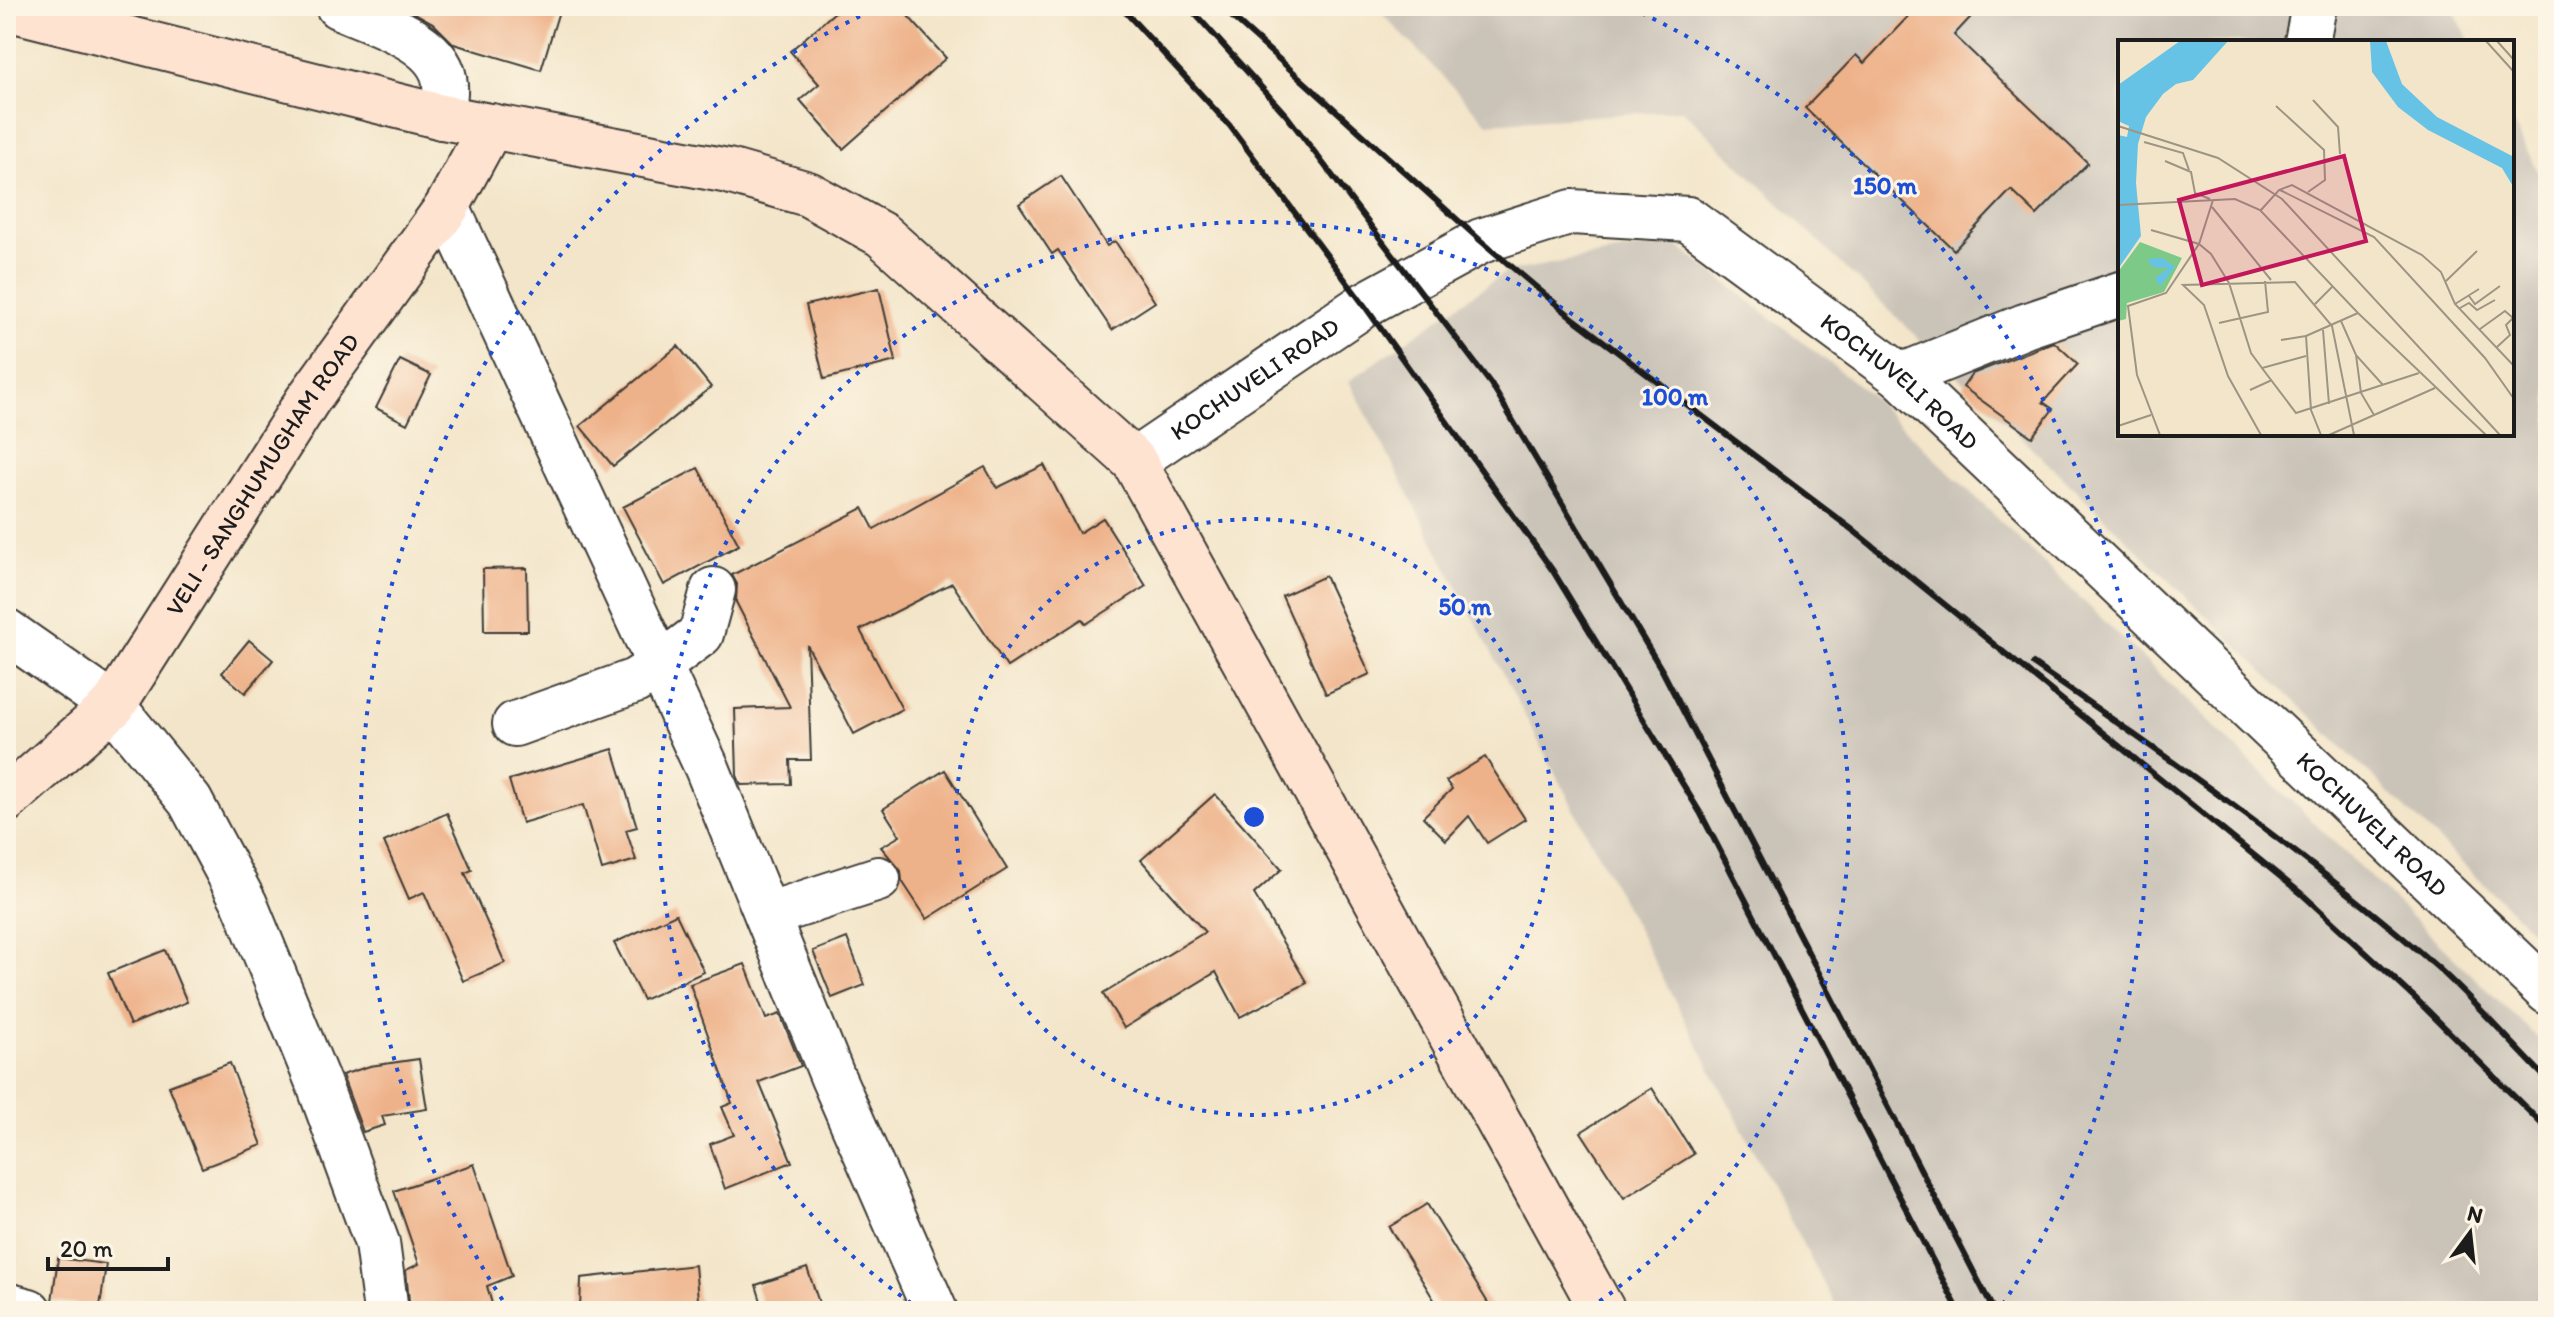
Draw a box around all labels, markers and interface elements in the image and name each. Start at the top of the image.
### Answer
inset map [2118,40,2514,436]
text: 150 m [1853,171,1918,200]
street label: KOCHUVELI ROAD [1815,307,1985,456]
street label: KOCHUVELI ROAD [1165,311,1345,446]
street label: VELI - SANGHUMUGHAM ROAD [159,327,365,621]
text: 100 m [1642,382,1709,411]
text: 50 m [1439,592,1492,621]
street label: KOCHUVELI ROAD [2291,745,2454,903]
centre of rings [1240,803,1268,831]
north arrow [2430,1193,2510,1273]
text: N [2464,1199,2486,1229]
scale bar [48,1221,168,1271]
text: 20 m [60,1234,113,1263]

